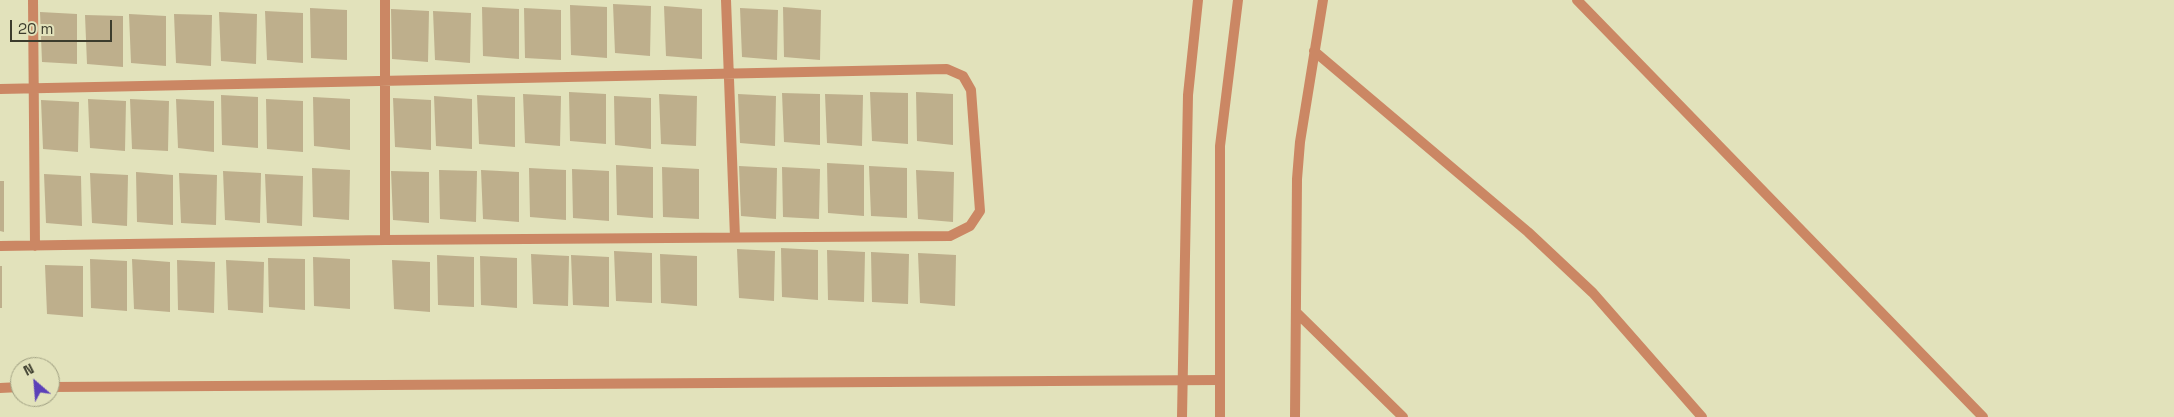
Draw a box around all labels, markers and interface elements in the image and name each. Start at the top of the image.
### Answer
scale bar [12,10,115,42]
text: 20 m [18,19,53,38]
north arrow [10,357,60,407]
text: N [20,359,37,380]

